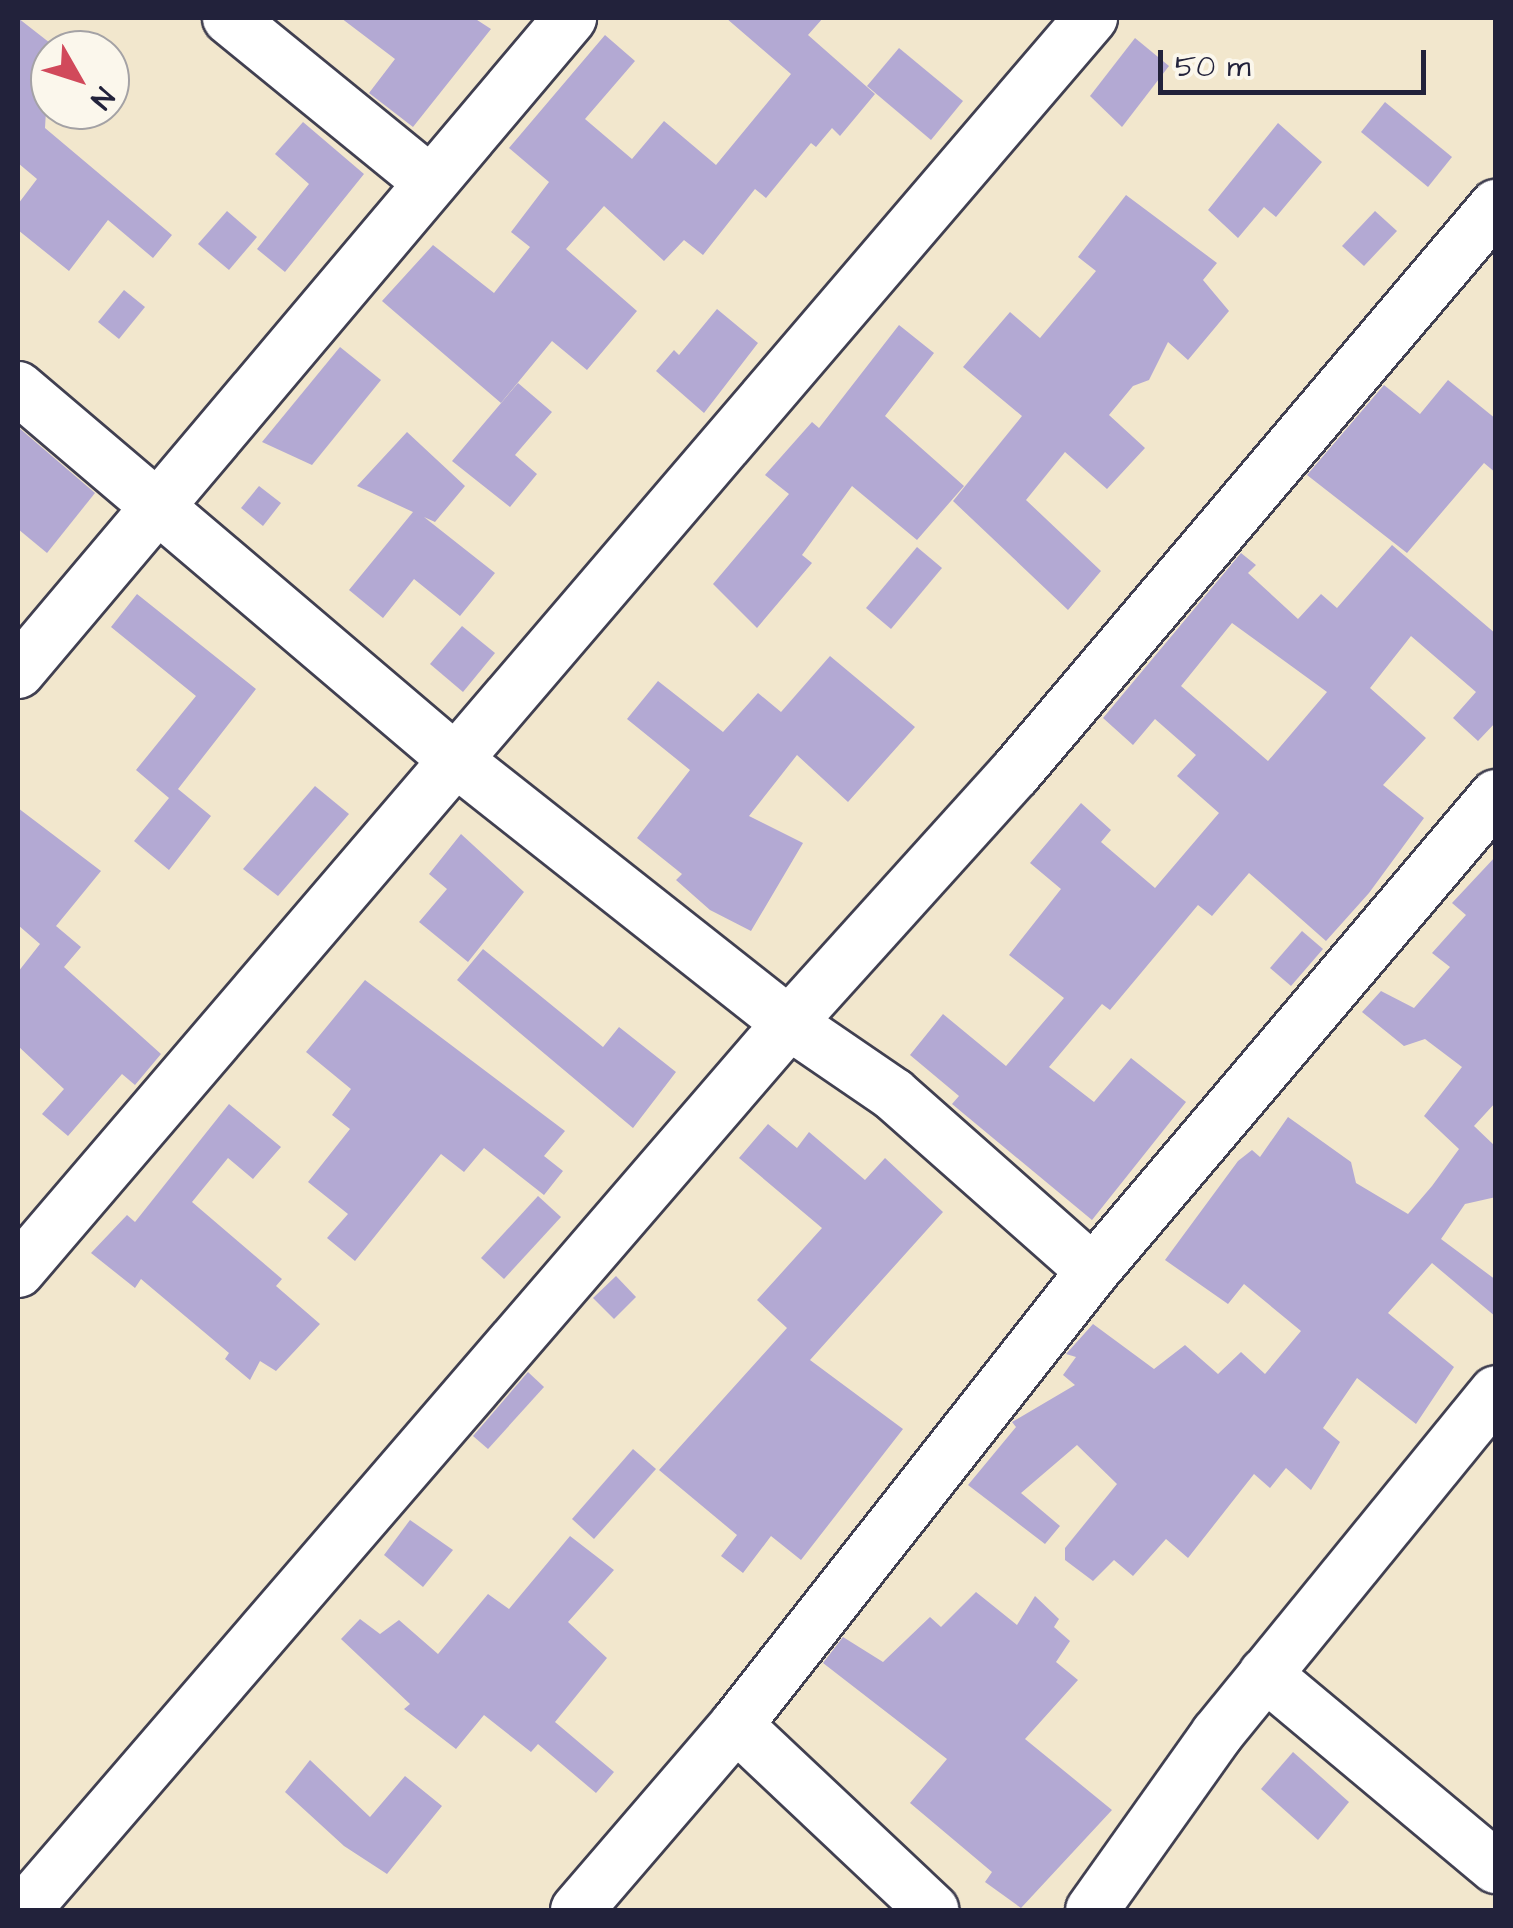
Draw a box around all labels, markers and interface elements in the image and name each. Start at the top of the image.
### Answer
north arrow [30,30,130,130]
scale bar [1163,30,1430,92]
text: 50 m [1175,46,1251,88]
text: N [81,79,123,117]

